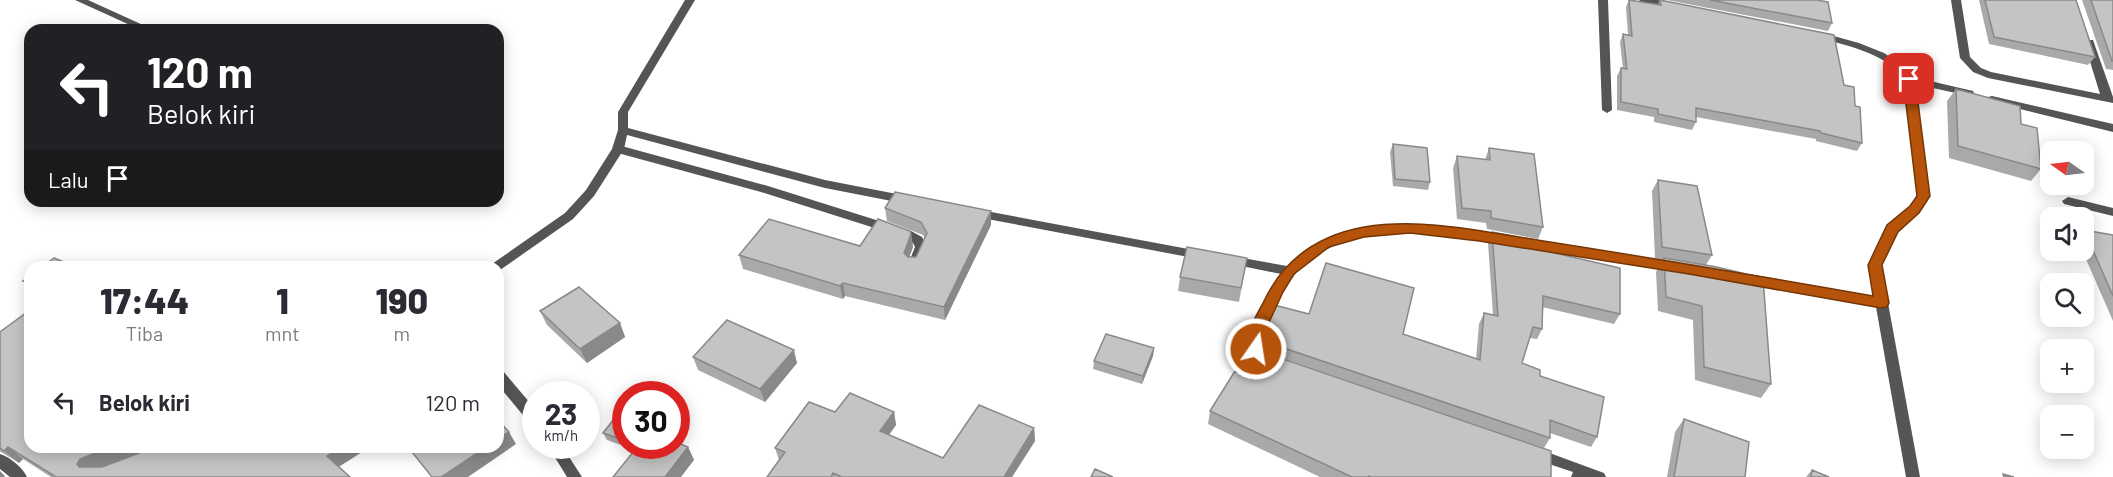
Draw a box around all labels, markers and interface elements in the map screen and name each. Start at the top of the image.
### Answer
text: 120 m [147,46,253,96]
icon: left [48,48,126,126]
pin [1883,53,1934,104]
icon: arrive [1892,62,1925,95]
text: Belok kiri [147,97,255,129]
north arrow [2040,141,2094,195]
map controls [2040,141,2094,459]
icon: arrive [101,162,134,195]
text: Lalu [48,166,89,192]
button: sound [2040,207,2094,261]
button: search [2040,273,2094,327]
text: 17:44 [100,278,189,321]
text: 1 [276,278,289,321]
text: 190 [376,278,428,321]
position arrow [1224,317,1288,381]
text: Tiba [126,321,163,345]
text: mnt [265,321,300,345]
text: m [394,321,410,345]
button: + [2040,339,2094,393]
speed limit sign: 30 [612,381,690,459]
icon: left [48,386,81,419]
text: Belok kiri [99,389,190,415]
text: 120 m [425,389,480,415]
text: 23 [545,395,577,431]
button: − [2040,405,2094,459]
text: km/h [544,426,578,444]

